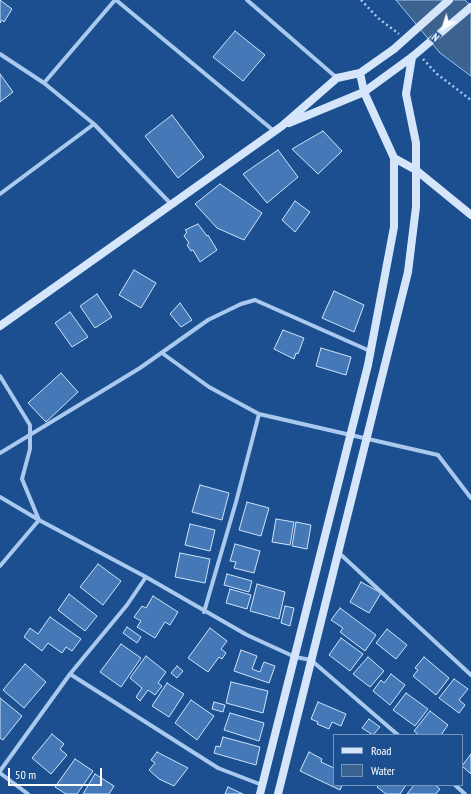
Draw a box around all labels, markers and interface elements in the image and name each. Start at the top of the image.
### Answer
north arrow [423,8,463,48]
text: N [429,30,442,45]
legend [333,734,463,786]
text: Road [371,743,391,758]
scale bar [10,760,104,786]
text: Water [371,763,395,778]
text: 50 m [15,767,36,782]

